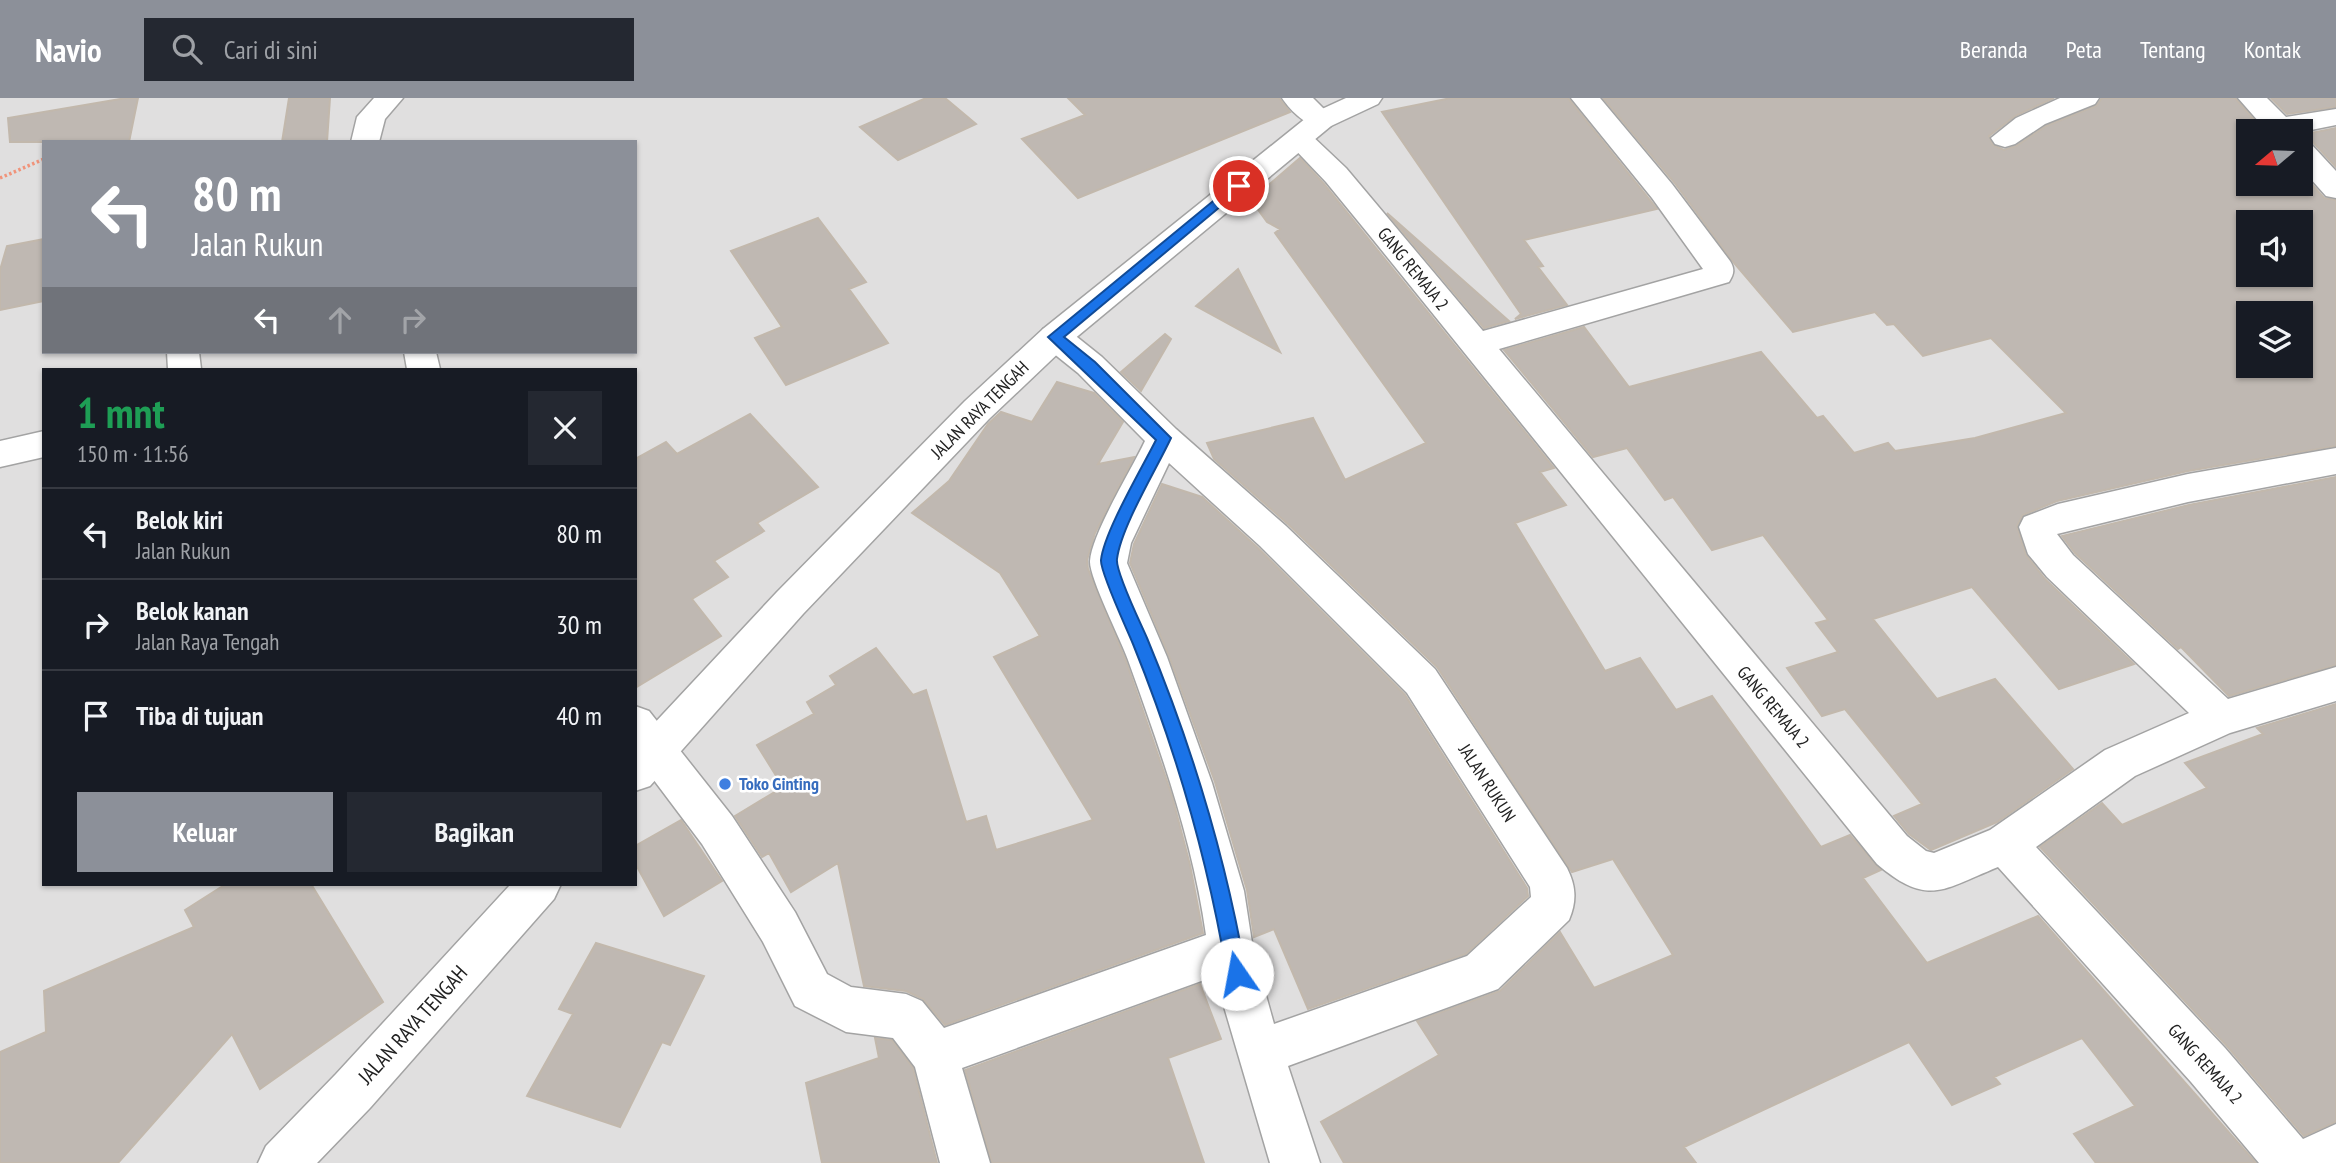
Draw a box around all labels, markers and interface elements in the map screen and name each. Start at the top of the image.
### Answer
search box [144,18,634,81]
text: Navio [35,28,102,71]
icon: search [168,30,206,68]
text: Cari di sini [224,33,318,66]
text: Beranda [1960,34,2028,65]
text: Peta [2066,34,2102,65]
text: Tentang [2140,34,2206,65]
text: Kontak [2244,34,2301,65]
north arrow [2236,119,2314,196]
map controls [2236,119,2313,378]
pin [1209,156,1269,216]
text: 80 m [192,161,281,225]
icon: arrive [1220,167,1258,205]
icon: left [77,168,168,259]
button: sound [2236,210,2313,287]
street label: GANG REMAJA 2 [1373,222,1454,315]
text: Jalan Rukun [192,223,323,265]
icon: left [248,301,286,339]
icon: ahead [321,301,359,339]
icon: right [394,301,432,339]
button: layers [2236,301,2313,378]
street label: JALAN RAYA TENGAH [925,356,1033,464]
text: 1 mnt [77,385,165,440]
button: close [528,391,602,465]
text: 150 m · 11:56 [77,439,189,468]
text: Belok kiri [136,503,223,536]
icon: left [77,515,115,553]
text: 80 m [556,517,602,550]
text: Jalan Rukun [136,536,230,565]
text: Belok kanan [136,594,249,627]
icon: right [77,606,115,644]
text: 30 m [556,608,602,641]
text: Jalan Raya Tengah [136,627,279,656]
street label: GANG REMAJA 2 [1732,661,1814,752]
icon: arrive [77,697,115,735]
text: Tiba di tujuan [136,699,264,732]
text: 40 m [556,699,602,732]
street label: JALAN RUKUN [1453,739,1521,826]
place label: Toko Ginting [739,772,819,795]
marker: Toko Ginting [717,776,733,792]
button: Keluar [77,792,333,872]
button: Bagikan [347,792,602,872]
position arrow [1200,937,1274,1011]
street label: JALAN RAYA TENGAH [352,960,473,1090]
street label: GANG REMAJA 2 [2163,1019,2247,1109]

